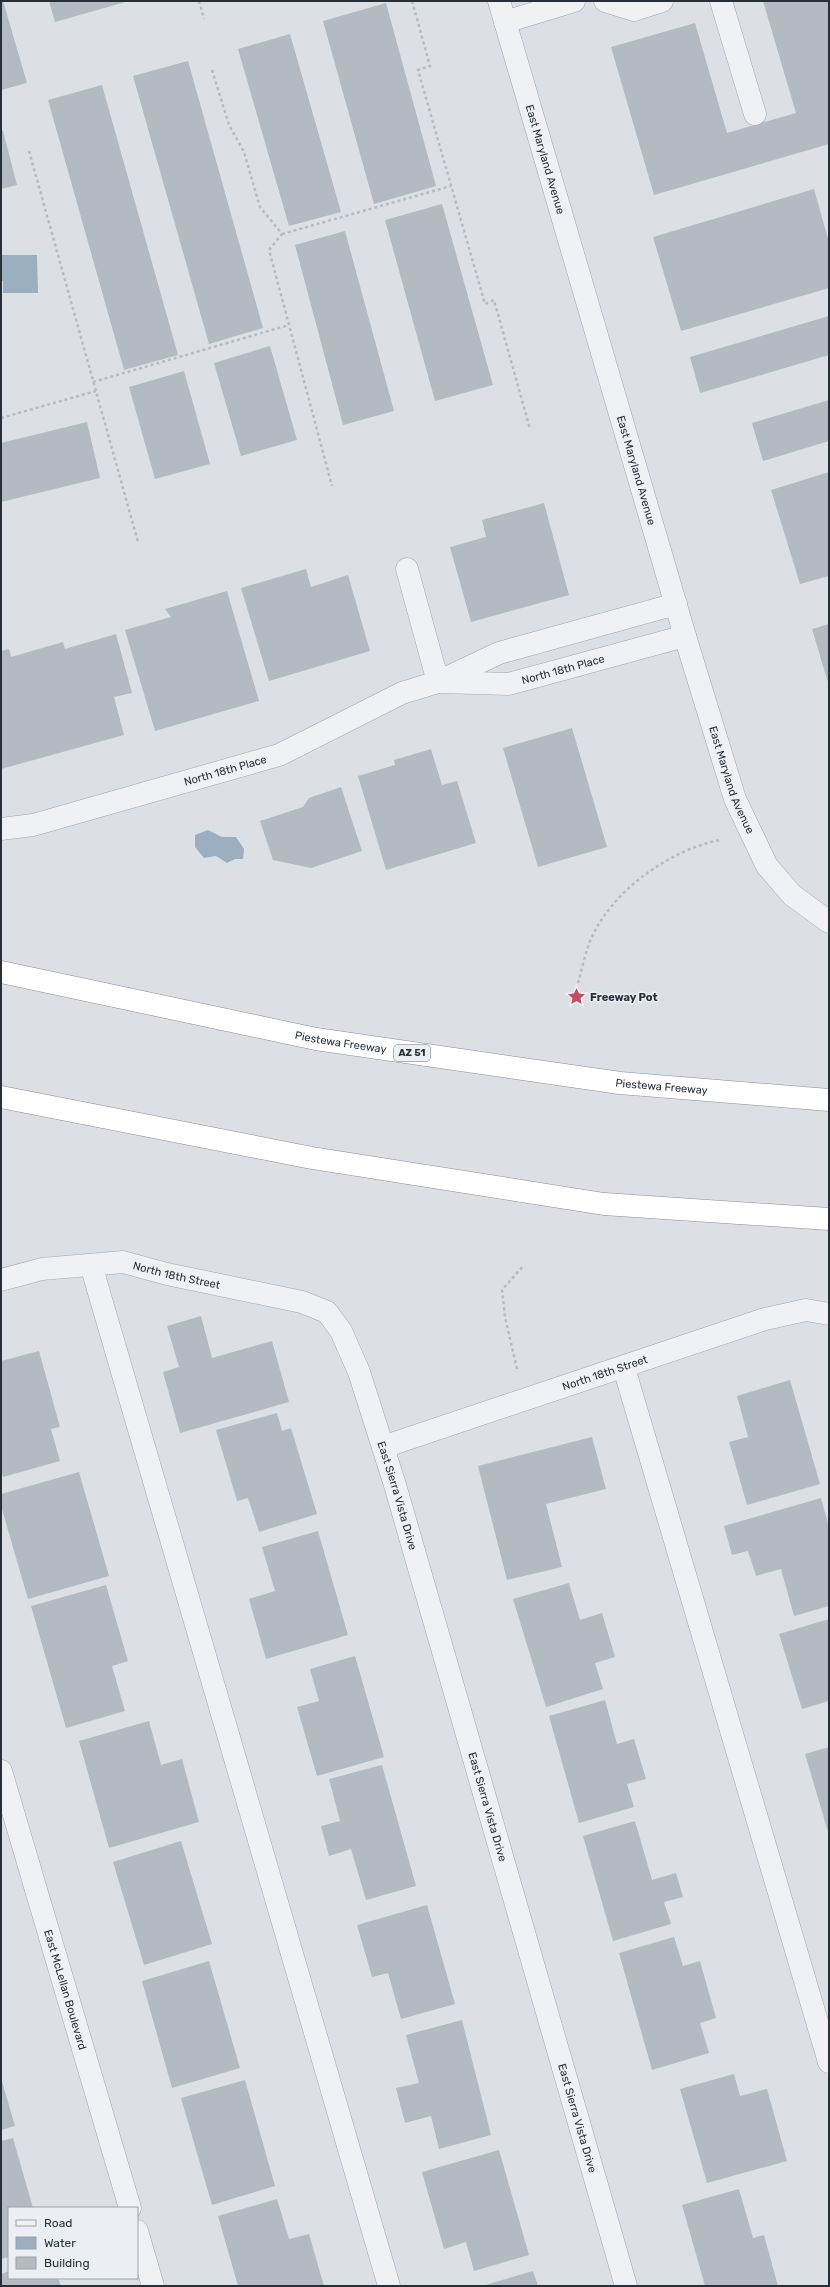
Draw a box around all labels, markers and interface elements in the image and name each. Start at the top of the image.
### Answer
street label: East Maryland Avenue [523,103,568,216]
street label: East Maryland Avenue [614,414,659,527]
street label: North 18th Place [520,652,606,687]
street label: East Maryland Avenue [707,725,757,836]
street label: North 18th Place [182,752,268,788]
place icon: Freeway Pot [567,987,587,1007]
place label: Freeway Pot [590,991,658,1004]
street label: Piestewa Freeway [294,1028,387,1056]
road number: AZ 51 [394,1045,430,1061]
street label: Piestewa Freeway [615,1076,708,1097]
street label: North 18th Street [132,1259,222,1292]
street label: North 18th Street [561,1352,650,1393]
street label: East Sierra Vista Drive [375,1440,420,1551]
street label: East Sierra Vista Drive [466,1751,510,1863]
street label: East McLellan Boulevard [42,1928,89,2051]
street label: East Sierra Vista Drive [556,2062,599,2174]
legend [8,2207,138,2279]
text: Road [44,2216,72,2230]
text: Water [44,2236,76,2250]
text: Building [44,2256,90,2270]

